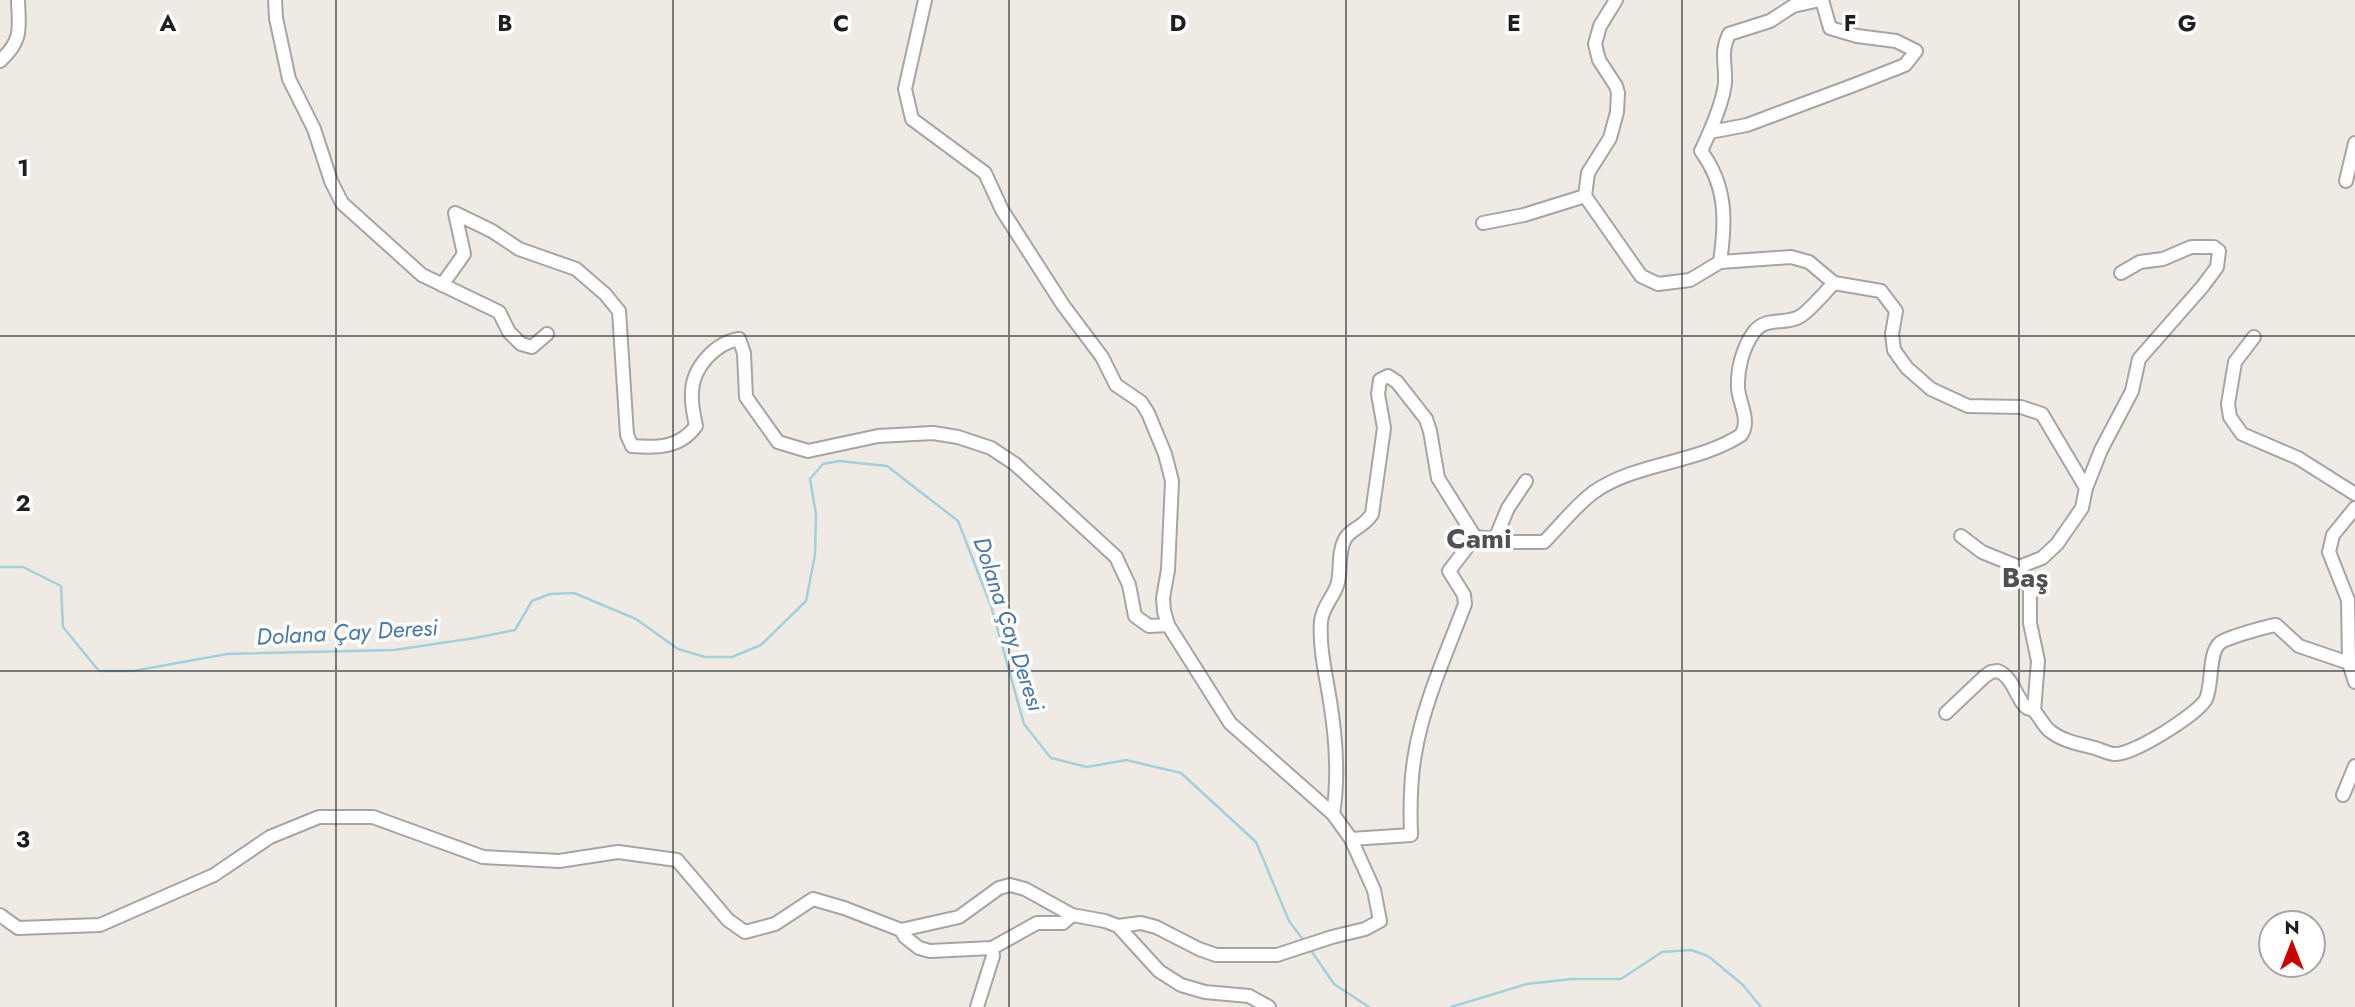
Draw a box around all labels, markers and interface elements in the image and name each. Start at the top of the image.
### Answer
text: A [159,6,177,40]
text: B [497,6,513,40]
text: C [833,6,849,40]
text: D [1170,6,1187,40]
text: E [1507,6,1521,40]
text: F [1844,6,1856,40]
text: G [2178,6,2196,40]
text: 1 [17,151,29,185]
text: 2 [15,486,31,520]
district label: Cami [1446,518,1512,559]
water label: Dolana Çay Deresi [965,532,1054,717]
district label: Baş [2002,557,2048,598]
water label: Dolana Çay Deresi [255,610,440,654]
text: 3 [16,822,30,856]
north arrow [2257,909,2327,979]
text: N [2284,914,2300,941]

